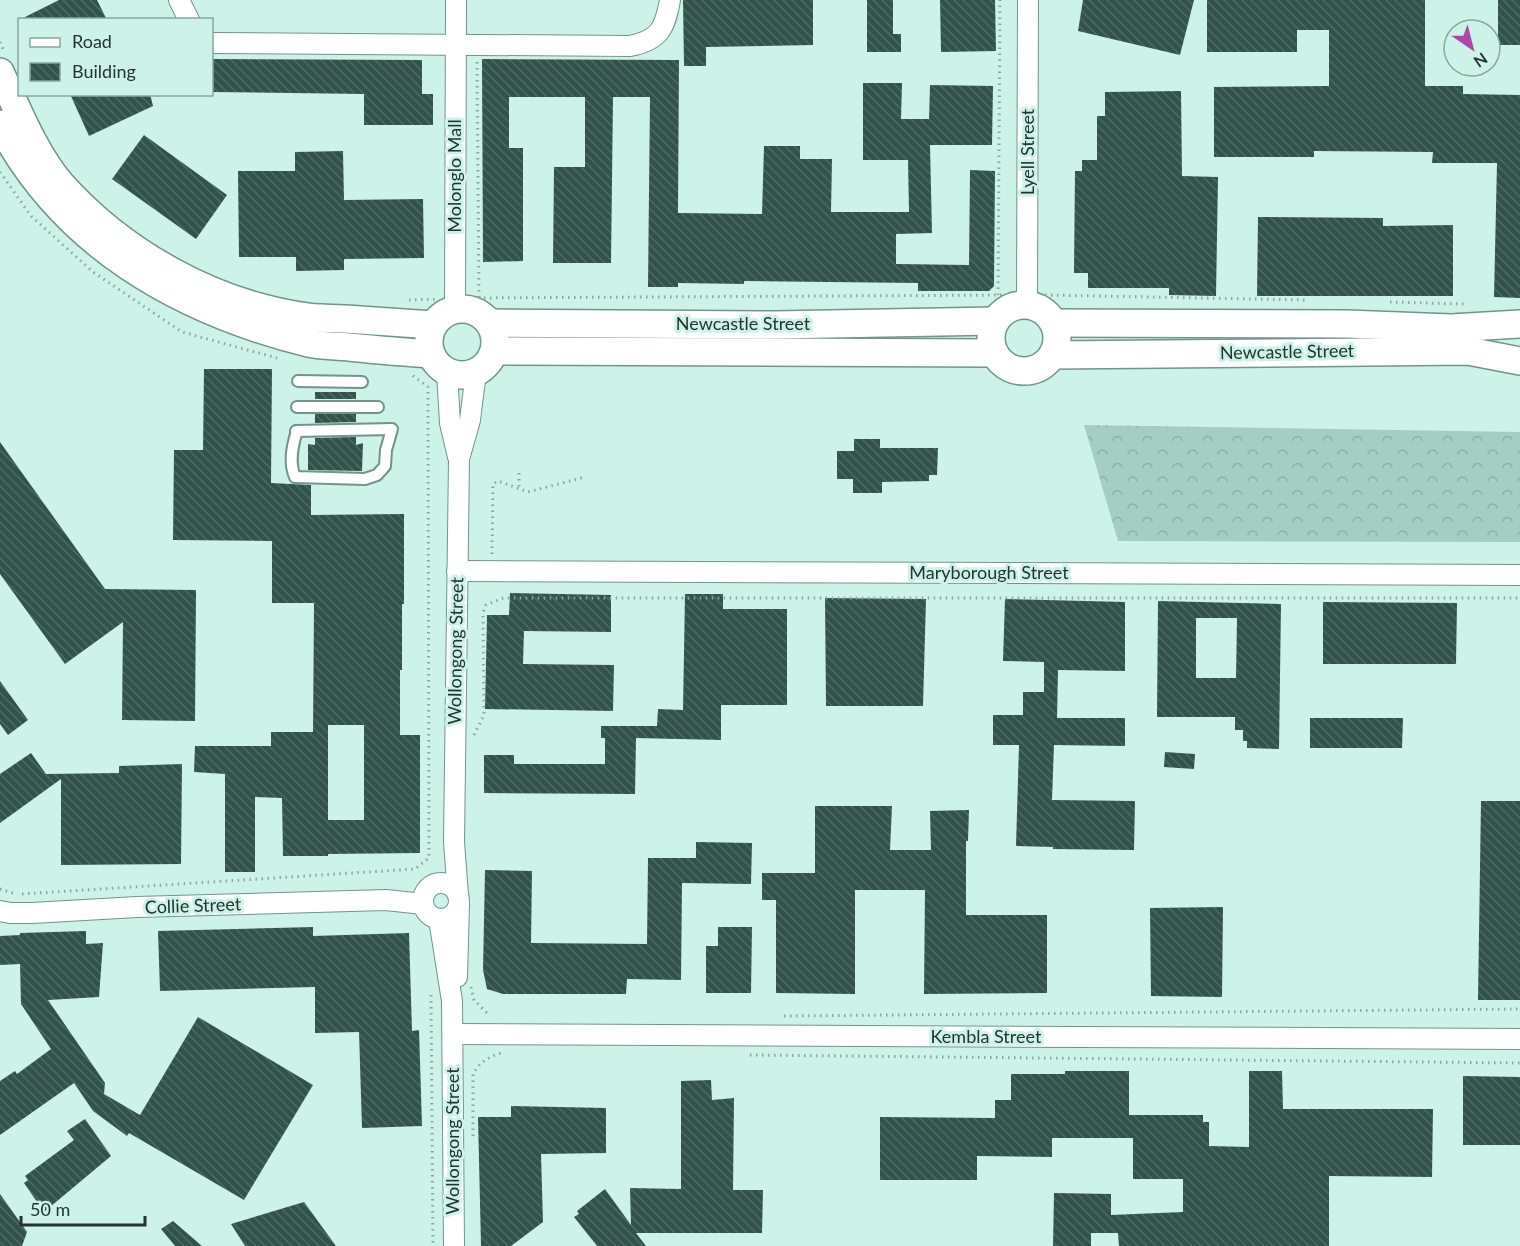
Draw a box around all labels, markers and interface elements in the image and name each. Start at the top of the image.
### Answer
legend [18,18,213,96]
north arrow [1442,18,1502,78]
text: Road [72,30,112,52]
text: N [1470,49,1491,72]
text: Building [72,60,136,82]
street label: Lyell Street [1016,108,1038,195]
street label: Molonglo Mall [443,119,465,233]
street label: Newcastle Street [676,312,811,334]
street label: Newcastle Street [1220,339,1355,363]
street label: Maryborough Street [909,561,1069,583]
street label: Wollongong Street [443,577,467,725]
street label: Collie Street [144,892,242,918]
street label: Kembla Street [931,1025,1042,1047]
street label: Wollongong Street [441,1067,463,1215]
scale bar [21,1189,146,1227]
text: 50 m [30,1198,70,1220]

